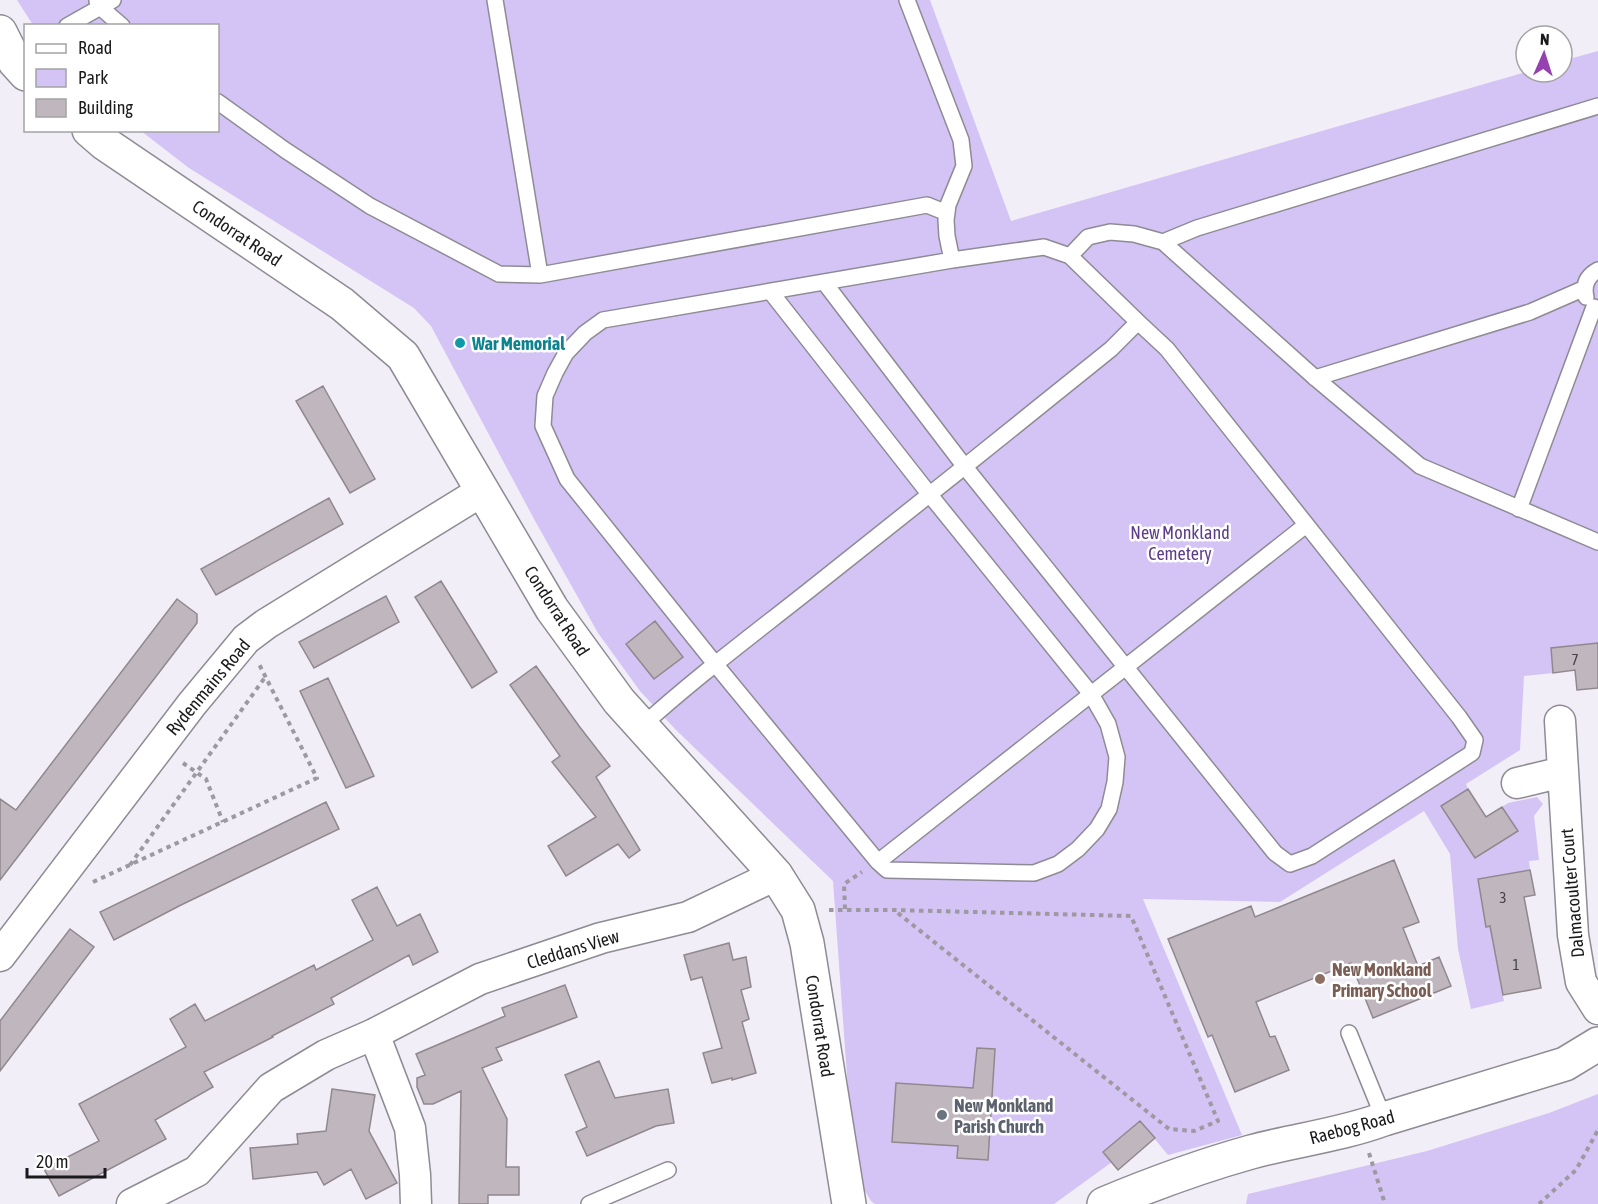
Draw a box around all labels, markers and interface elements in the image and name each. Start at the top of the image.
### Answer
legend [24,24,219,132]
north arrow [1514,24,1574,84]
text: N [1540,30,1550,48]
text: Road [78,37,112,58]
text: Park [78,67,108,88]
text: Building [78,97,133,118]
street label: Condorrat Road [188,196,286,270]
place label: War Memorial [471,333,565,354]
marker: War Memorial [453,336,467,350]
park label: New Monkland Cemetery [1130,522,1230,564]
street label: Condorrat Road [520,562,594,660]
street label: Rydenmains Road [162,635,254,739]
house number: 7 [1571,651,1579,668]
street label: Dalmacoulter Court [1556,828,1588,958]
house number: 3 [1499,889,1507,906]
street label: Cleddans View [524,925,622,973]
house number: 1 [1512,956,1520,973]
place label: New Monkland Primary School [1332,959,1432,1001]
marker: New Monkland Primary School [1313,972,1327,986]
street label: Condorrat Road [802,974,838,1078]
place label: New Monkland Parish Church [954,1095,1053,1137]
street label: Raebog Road [1307,1106,1397,1148]
marker: New Monkland Parish Church [935,1108,949,1122]
scale bar [27,1141,105,1179]
text: 20 m [36,1151,68,1172]

